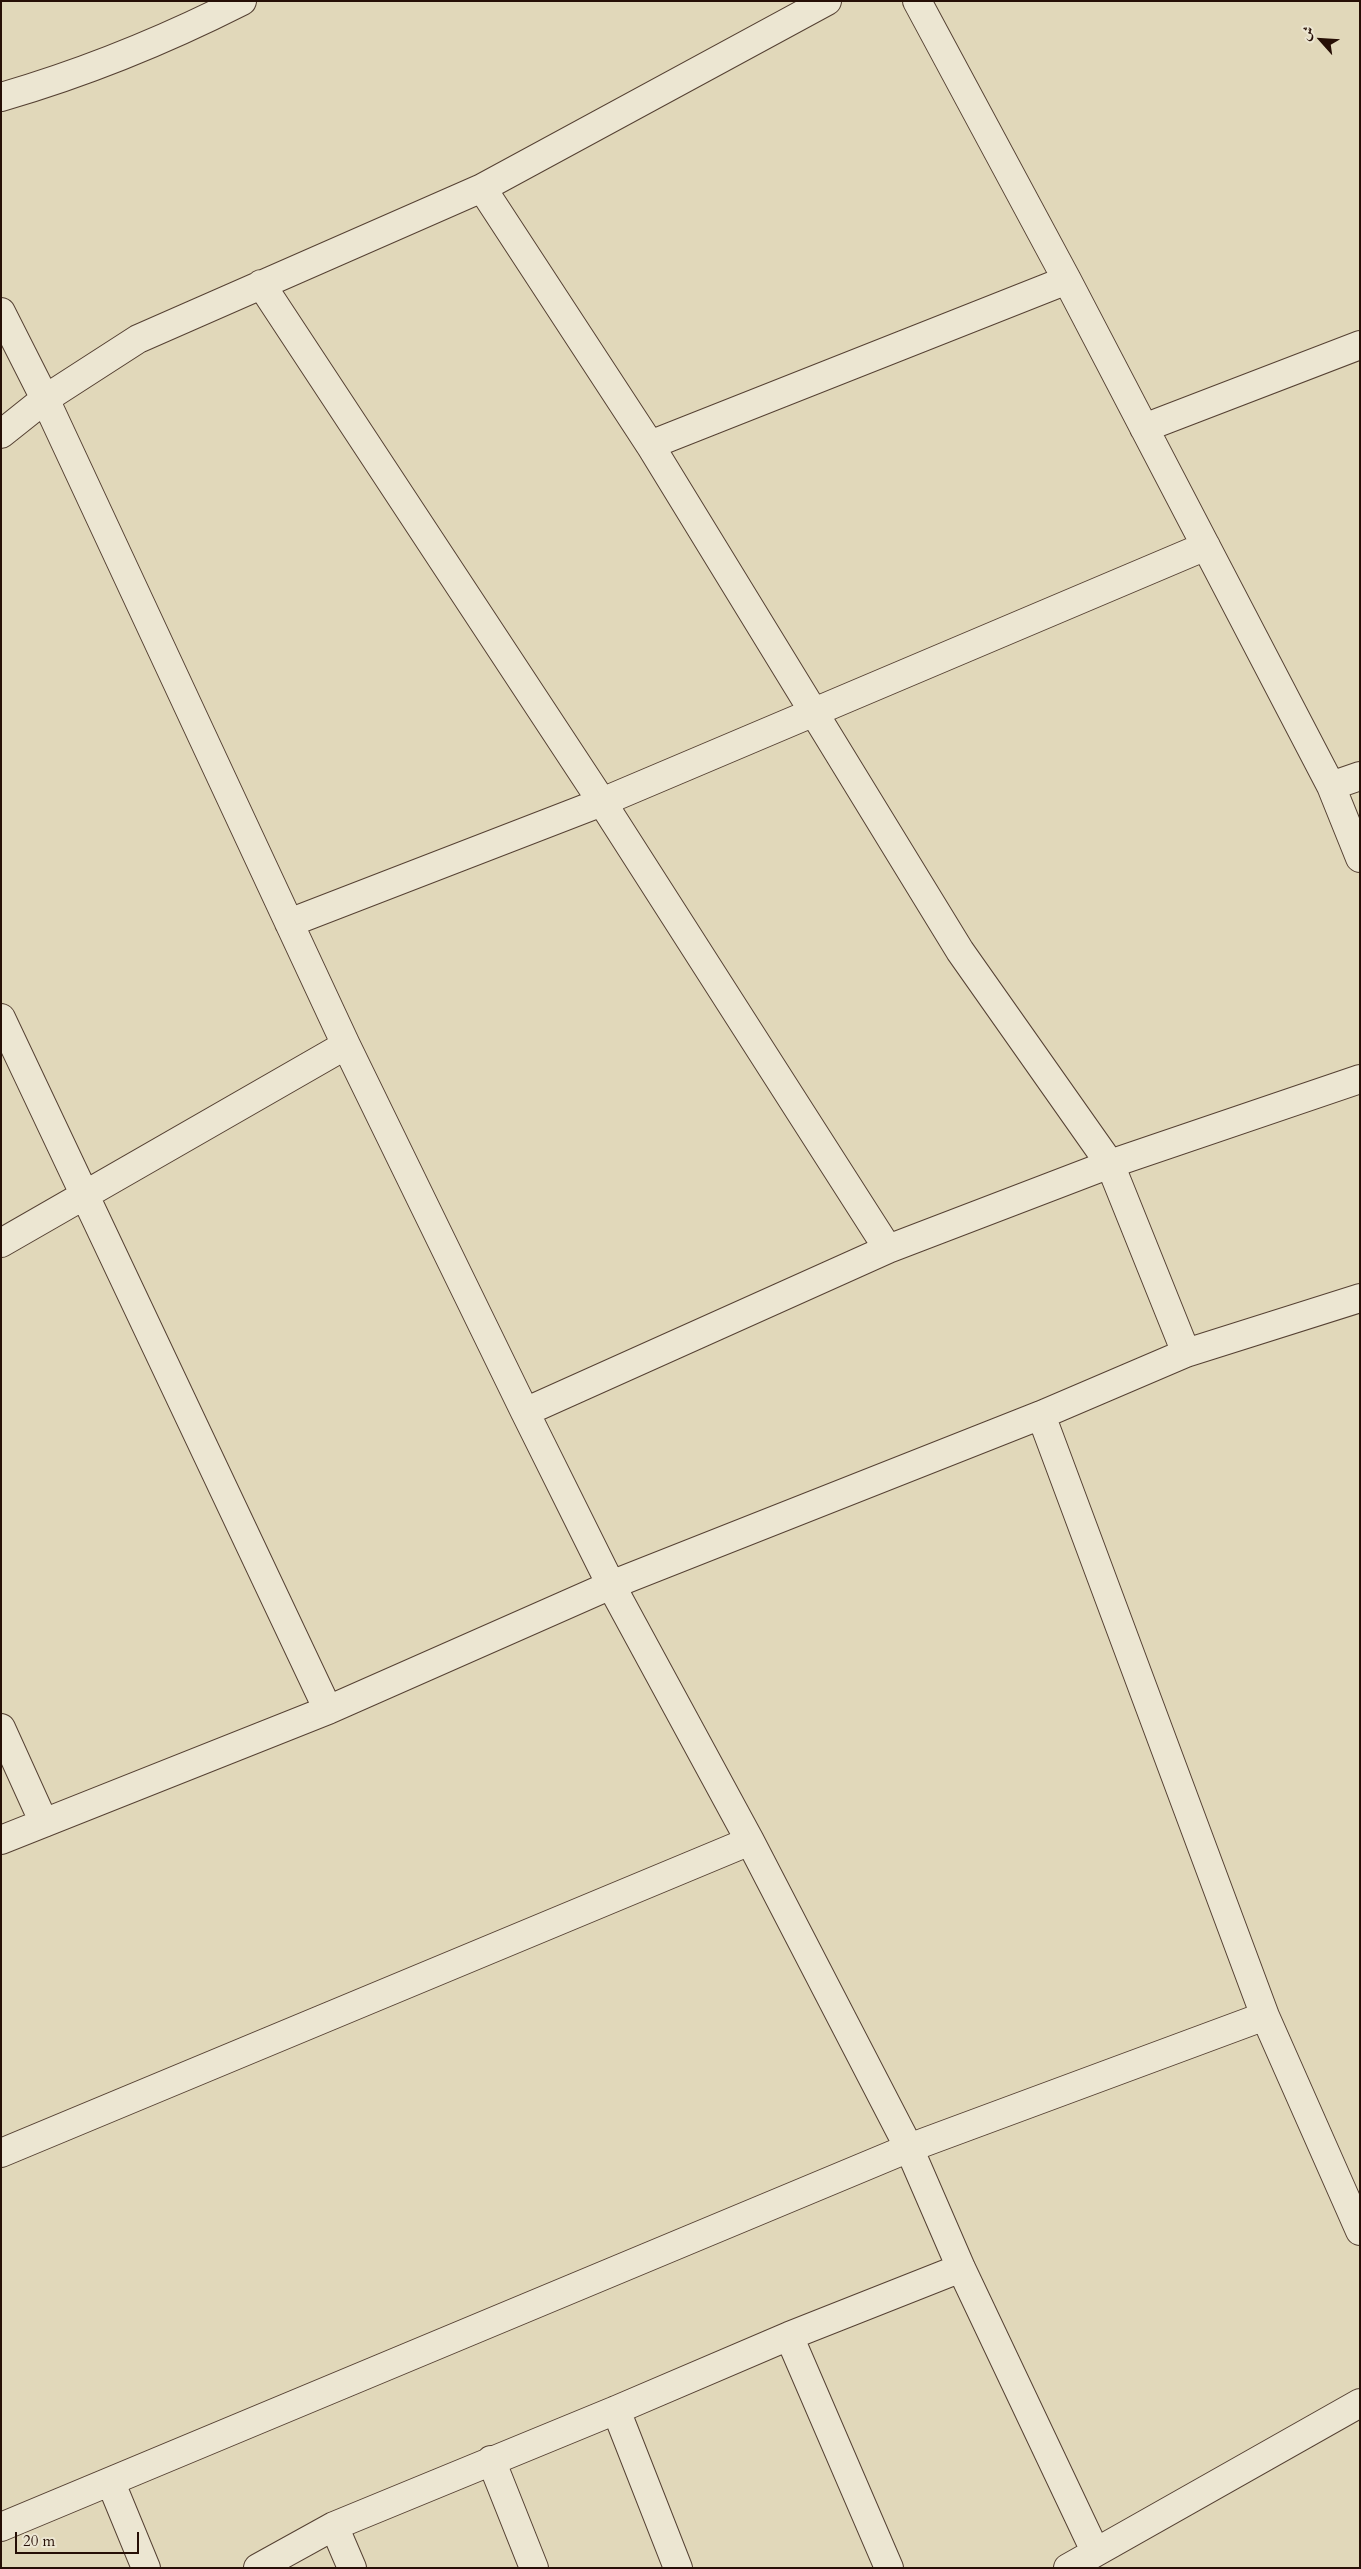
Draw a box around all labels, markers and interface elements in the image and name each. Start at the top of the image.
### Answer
north arrow [1296,15,1346,65]
text: ش [1295,23,1319,44]
scale bar [18,2522,141,2554]
text: 20 m [23,2531,55,2551]

